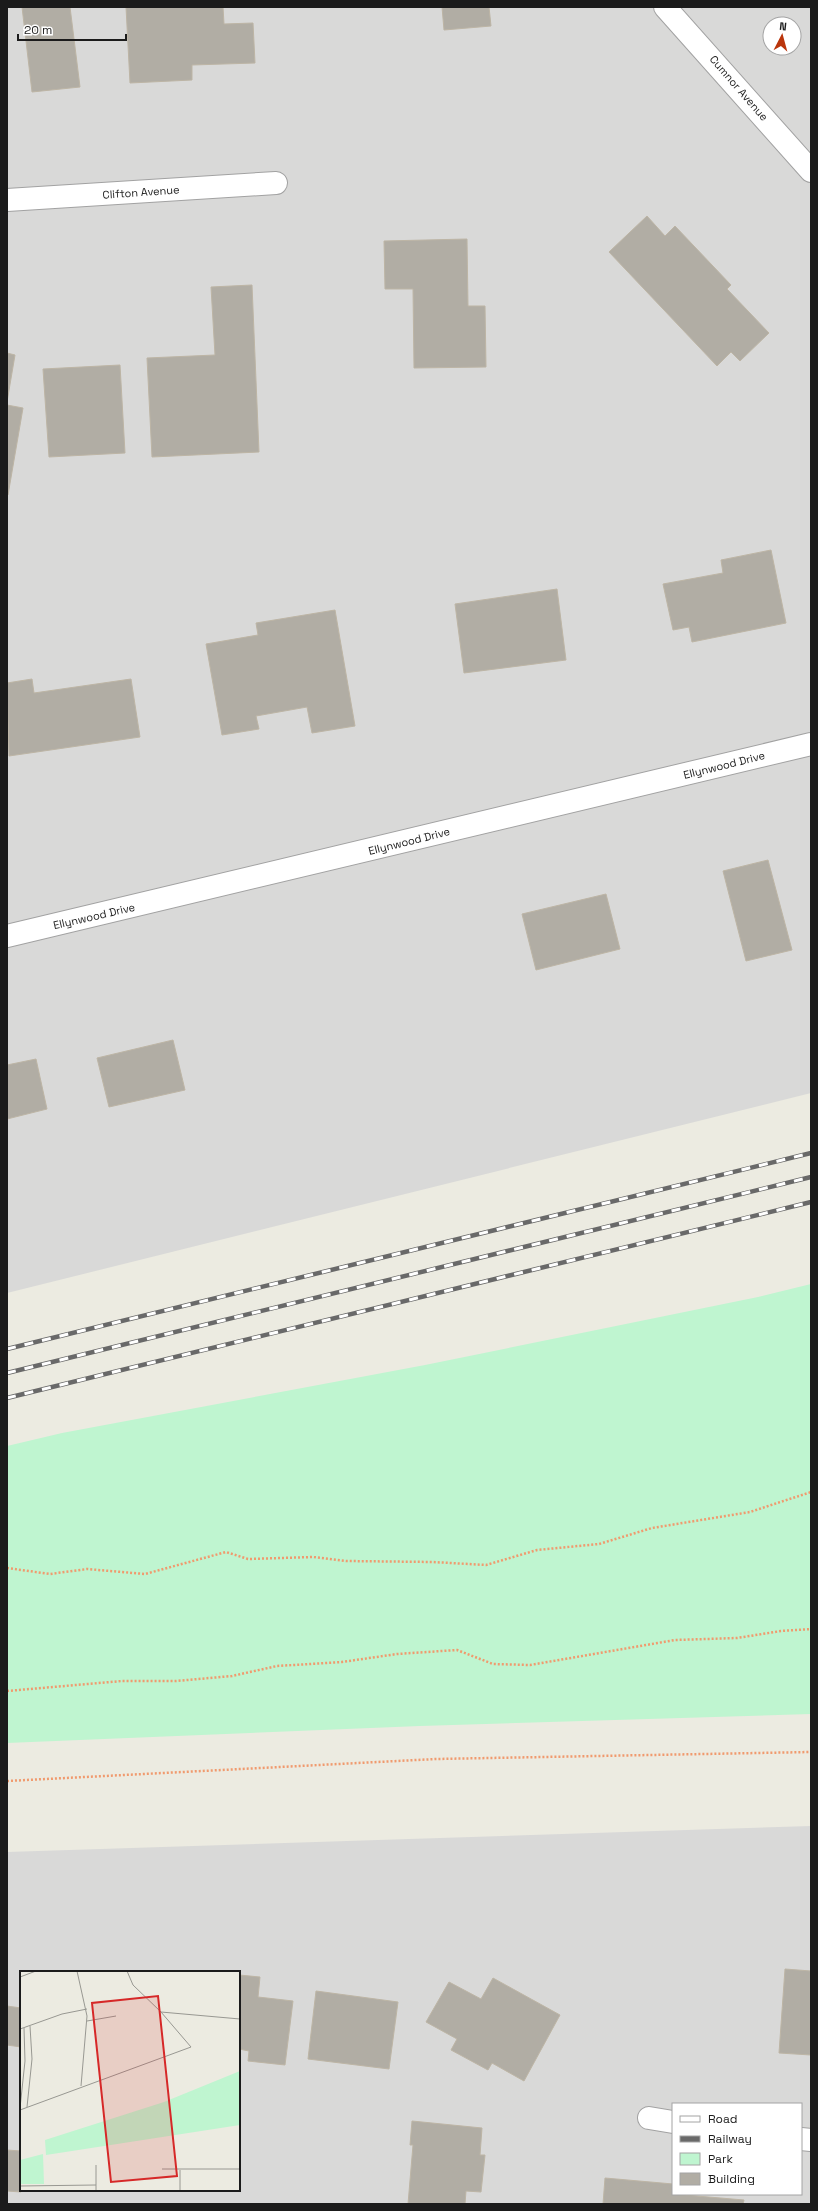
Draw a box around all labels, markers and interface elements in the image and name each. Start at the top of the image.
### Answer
scale bar [18,16,126,42]
north arrow [762,16,802,56]
text: N [779,19,787,33]
text: 20 m [24,22,52,38]
street label: Cumnor Avenue [707,52,771,124]
street label: Clifton Avenue [102,182,180,202]
street label: Ellynwood Drive [682,748,766,782]
street label: Ellynwood Drive [367,824,451,858]
street label: Ellynwood Drive [52,900,136,932]
inset map [20,1971,240,2191]
legend [672,2103,802,2195]
text: Road [708,2111,737,2127]
text: Railway [708,2131,752,2147]
text: Park [708,2151,733,2167]
text: Building [708,2171,755,2187]

